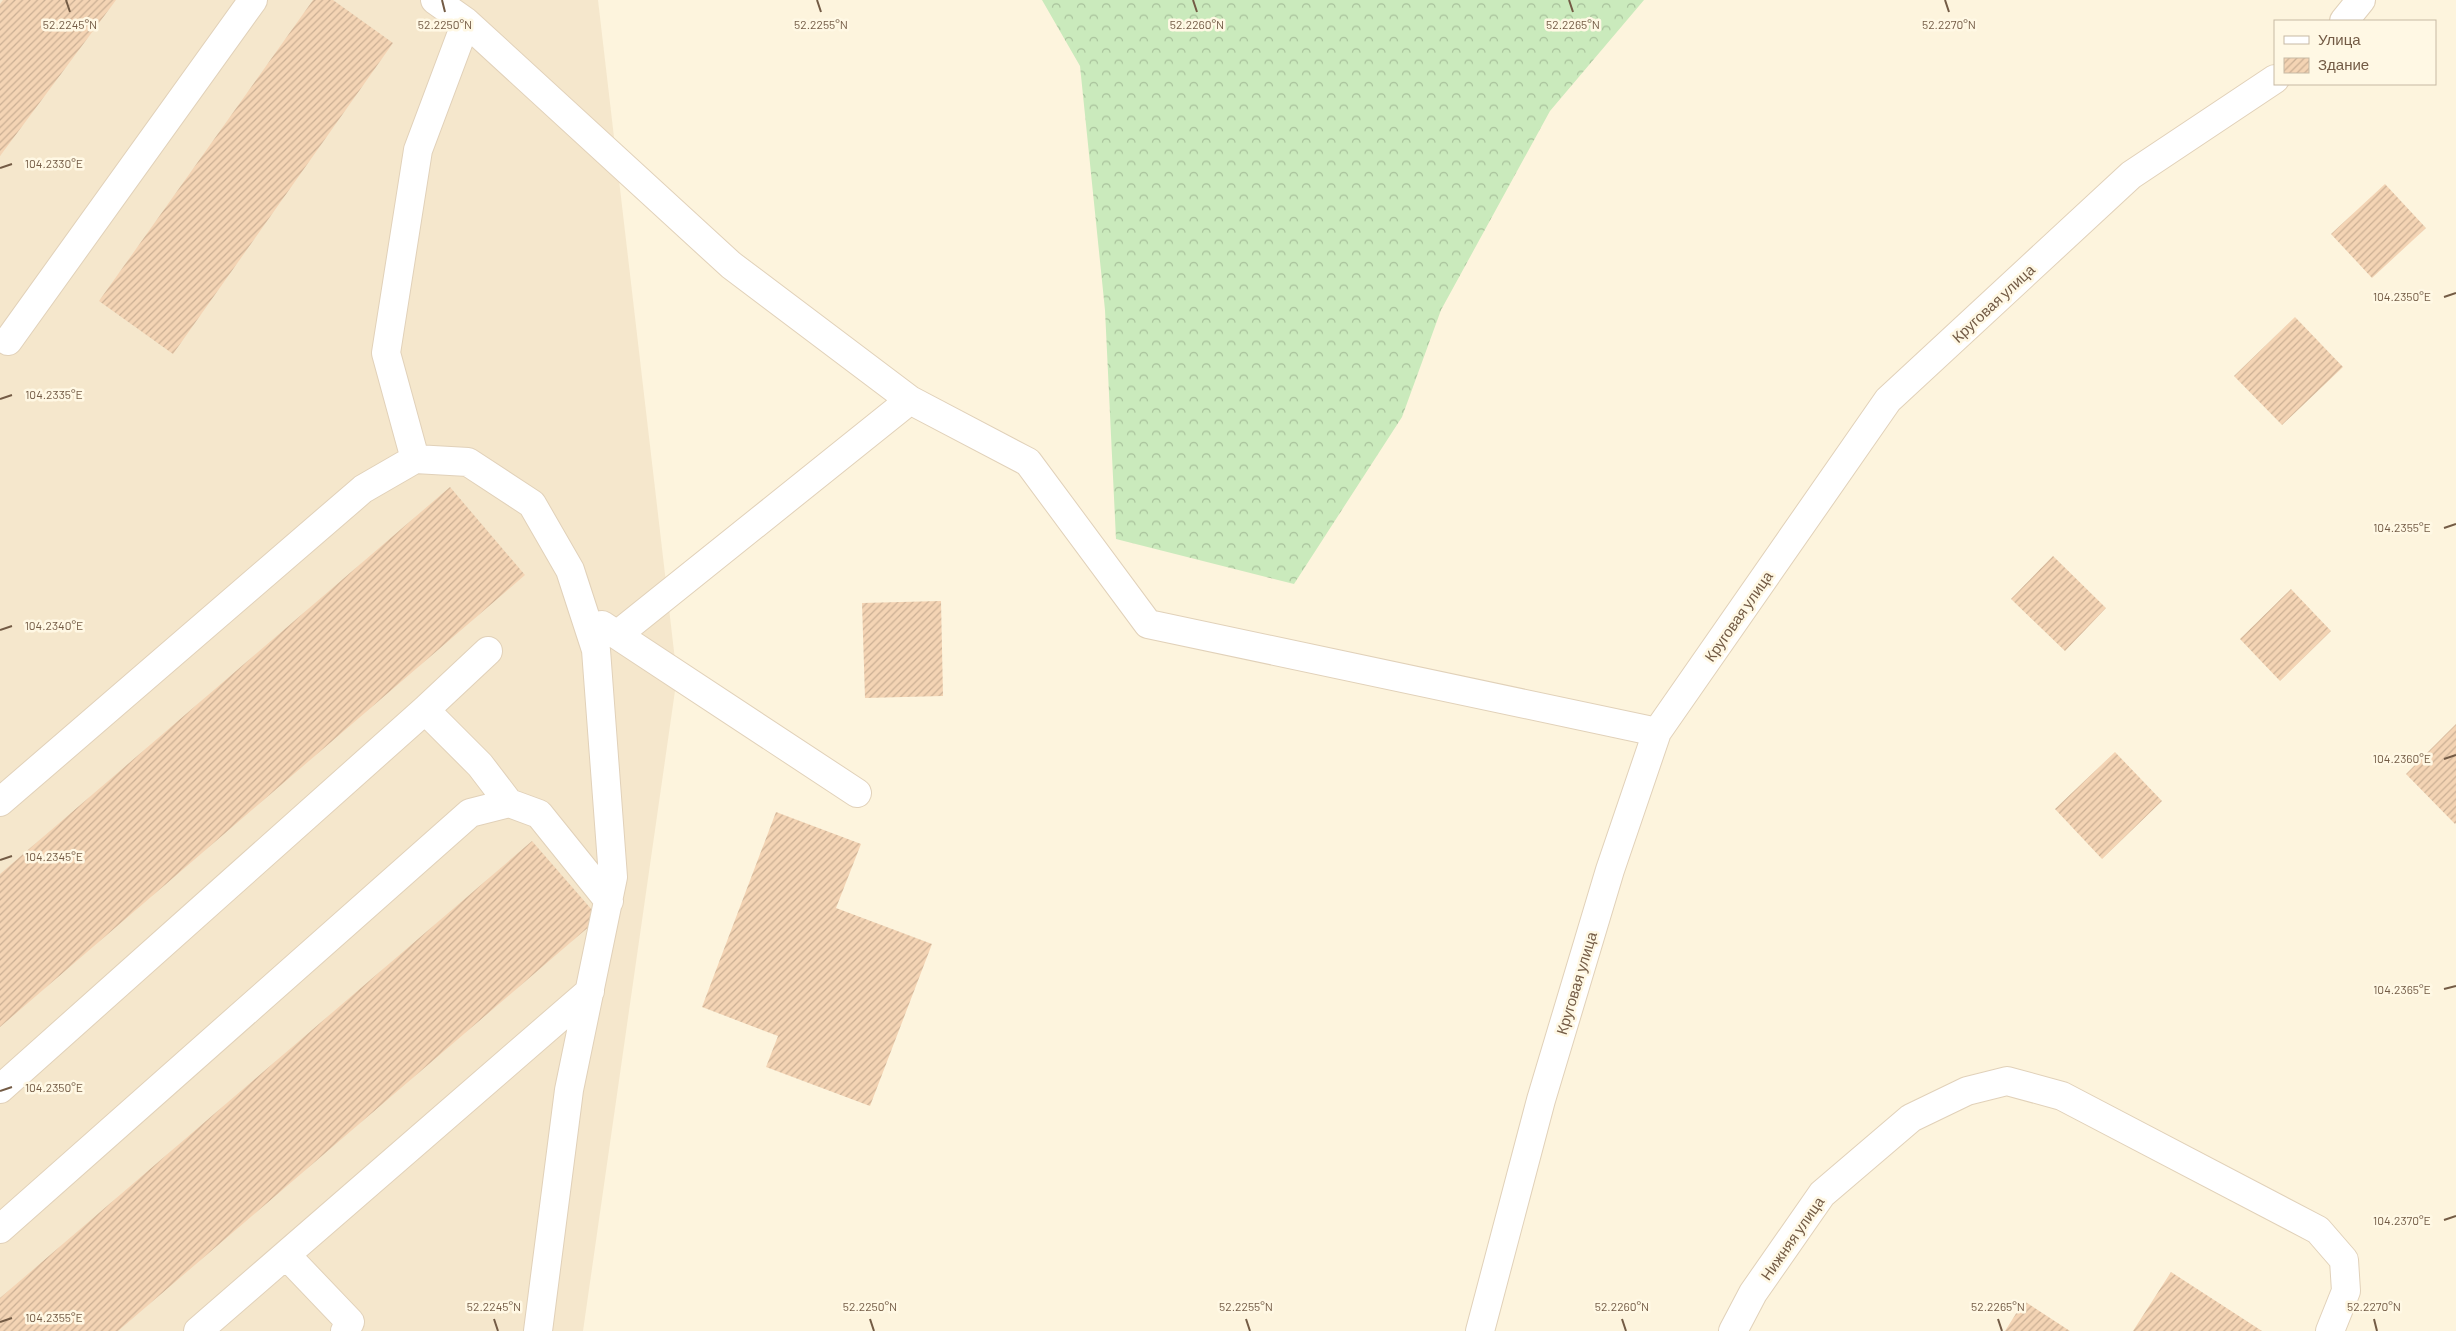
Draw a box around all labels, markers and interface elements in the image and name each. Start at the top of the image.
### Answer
text: 52.2245°N [43,17,97,31]
text: 52.2250°N [418,17,472,31]
text: 52.2255°N [794,17,848,31]
text: 52.2260°N [1170,17,1224,31]
text: 52.2265°N [1546,17,1600,31]
text: 52.2270°N [1922,17,1976,31]
legend [2274,20,2436,85]
text: Улица [2318,30,2361,48]
text: Здание [2318,55,2369,73]
text: 104.2330°E [25,156,83,170]
street label: Круговая улица [1948,260,2039,346]
text: 104.2350°E [2373,289,2431,303]
text: 104.2335°E [25,387,83,401]
text: 104.2355°E [2373,520,2431,534]
street label: Круговая улица [1700,567,1776,665]
text: 104.2340°E [25,618,83,632]
text: 104.2360°E [2373,751,2431,765]
text: 104.2345°E [25,849,83,863]
street label: Круговая улица [1552,929,1600,1037]
text: 104.2365°E [2373,982,2431,996]
text: 104.2350°E [25,1080,83,1094]
street label: Нижняя улица [1757,1192,1828,1283]
text: 104.2370°E [2373,1213,2431,1227]
text: 52.2245°N [467,1299,521,1313]
text: 52.2250°N [843,1299,897,1313]
text: 52.2255°N [1219,1299,1273,1313]
text: 52.2260°N [1595,1299,1649,1313]
text: 52.2265°N [1971,1299,2025,1313]
text: 52.2270°N [2347,1299,2401,1313]
text: 104.2355°E [25,1310,83,1324]

